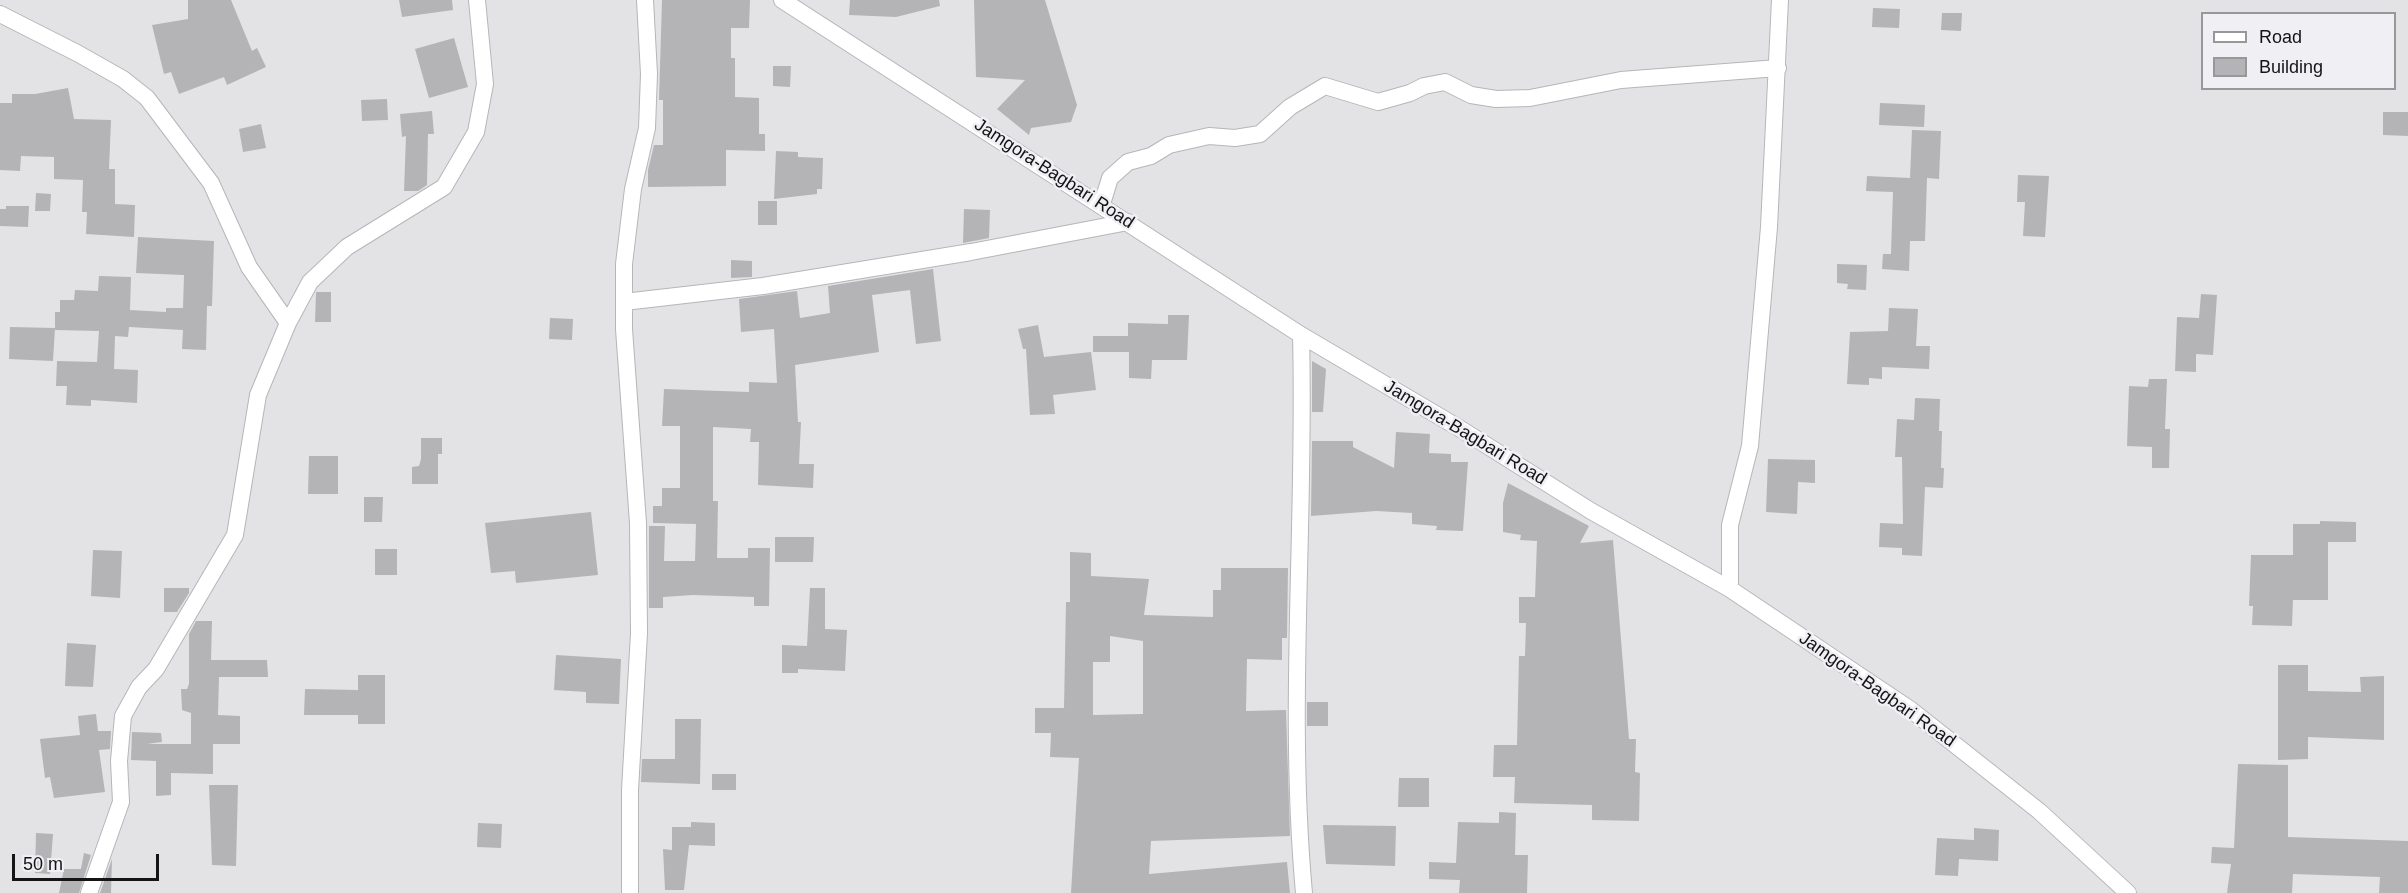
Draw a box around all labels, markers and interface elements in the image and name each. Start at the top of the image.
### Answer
legend [2201,12,2396,90]
text: Road [2259,27,2302,47]
text: Building [2259,57,2323,77]
street label: Jamgora-Bagbari Road [970,114,1138,234]
street label: Jamgora-Bagbari Road [1380,376,1550,490]
street label: Jamgora-Bagbari Road [1795,628,1959,752]
scale bar [15,842,162,880]
text: 50 m [23,854,63,874]

